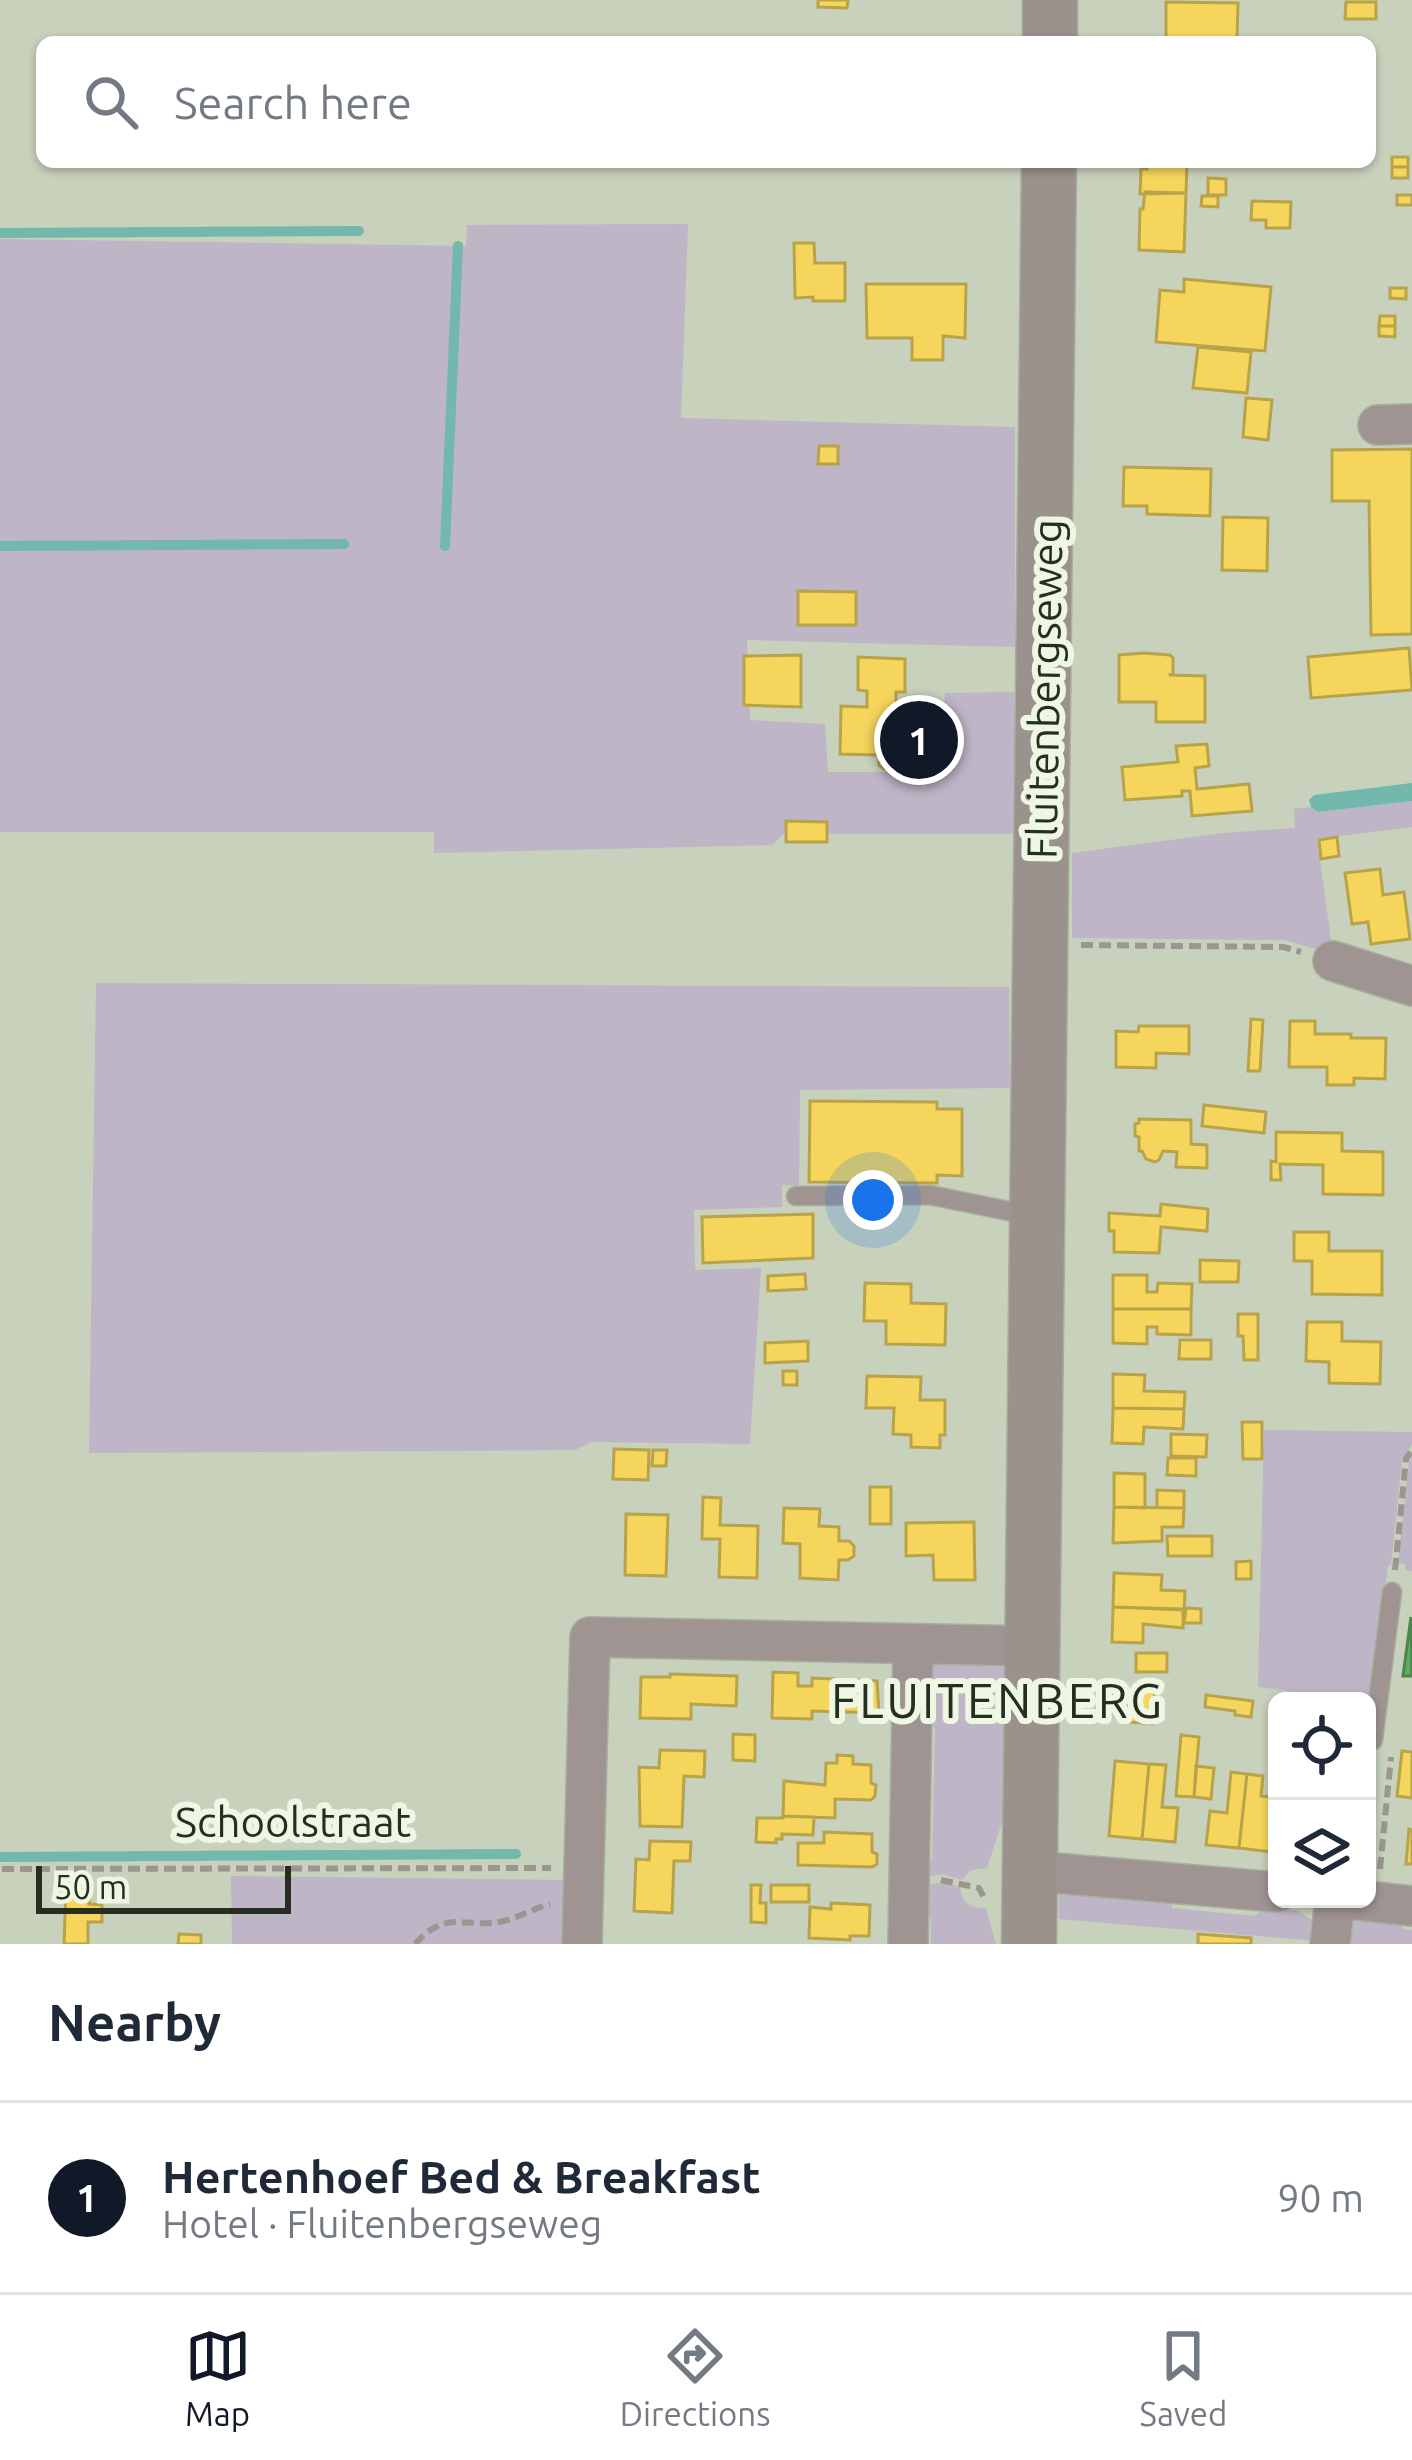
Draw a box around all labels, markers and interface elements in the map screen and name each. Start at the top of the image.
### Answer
search box [36,36,1376,168]
icon: search [78,69,144,135]
text: Search here [174,77,412,128]
street label: Fluitenbergseweg [1018,519,1070,859]
pin: 1 [880,695,958,785]
your location [843,1170,903,1230]
district label: FLUITENBERG [831,1673,1165,1727]
map controls [1268,1692,1376,1908]
button: locate [1268,1692,1376,1800]
street label: Schoolstraat [175,1798,411,1845]
button: layers [1268,1800,1376,1908]
scale bar [36,1860,291,1913]
text: 50 m [54,1868,127,1905]
text: Nearby [48,1993,221,2051]
text: Hertenhoef Bed & Breakfast [162,2151,761,2202]
text: 1 [76,2176,98,2219]
text: 90 m [1277,2176,1364,2219]
text: Hotel · Fluitenbergseweg [162,2202,602,2245]
tab: Map [185,2323,251,2432]
tab: Directions [620,2323,770,2432]
tab: Saved [1140,2323,1227,2432]

